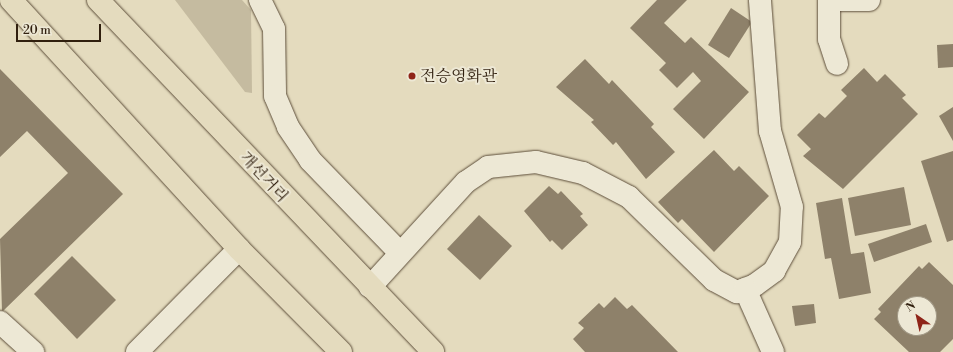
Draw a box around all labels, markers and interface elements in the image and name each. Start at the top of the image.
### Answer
scale bar [18,16,103,42]
text: 20 m [23,23,51,38]
place label: 전승영화관 [420,66,497,86]
marker: 전승영화관 [407,71,417,81]
street label: 개선거리 [236,148,292,206]
north arrow [897,296,937,336]
text: N [903,299,918,315]

